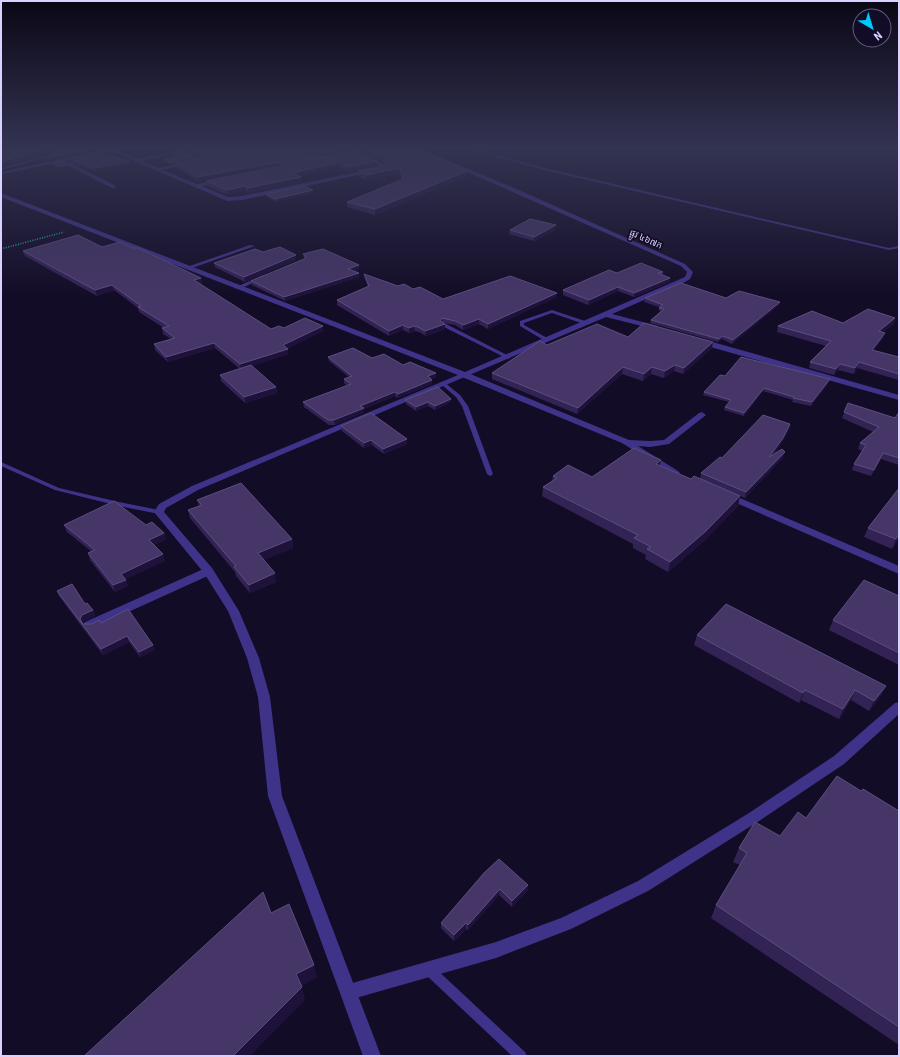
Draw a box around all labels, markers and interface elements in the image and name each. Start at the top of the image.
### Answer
north arrow [852,8,892,48]
text: N [871,28,885,43]
street label: ផ្លូវ ៤៦៧ក [627,227,664,253]

